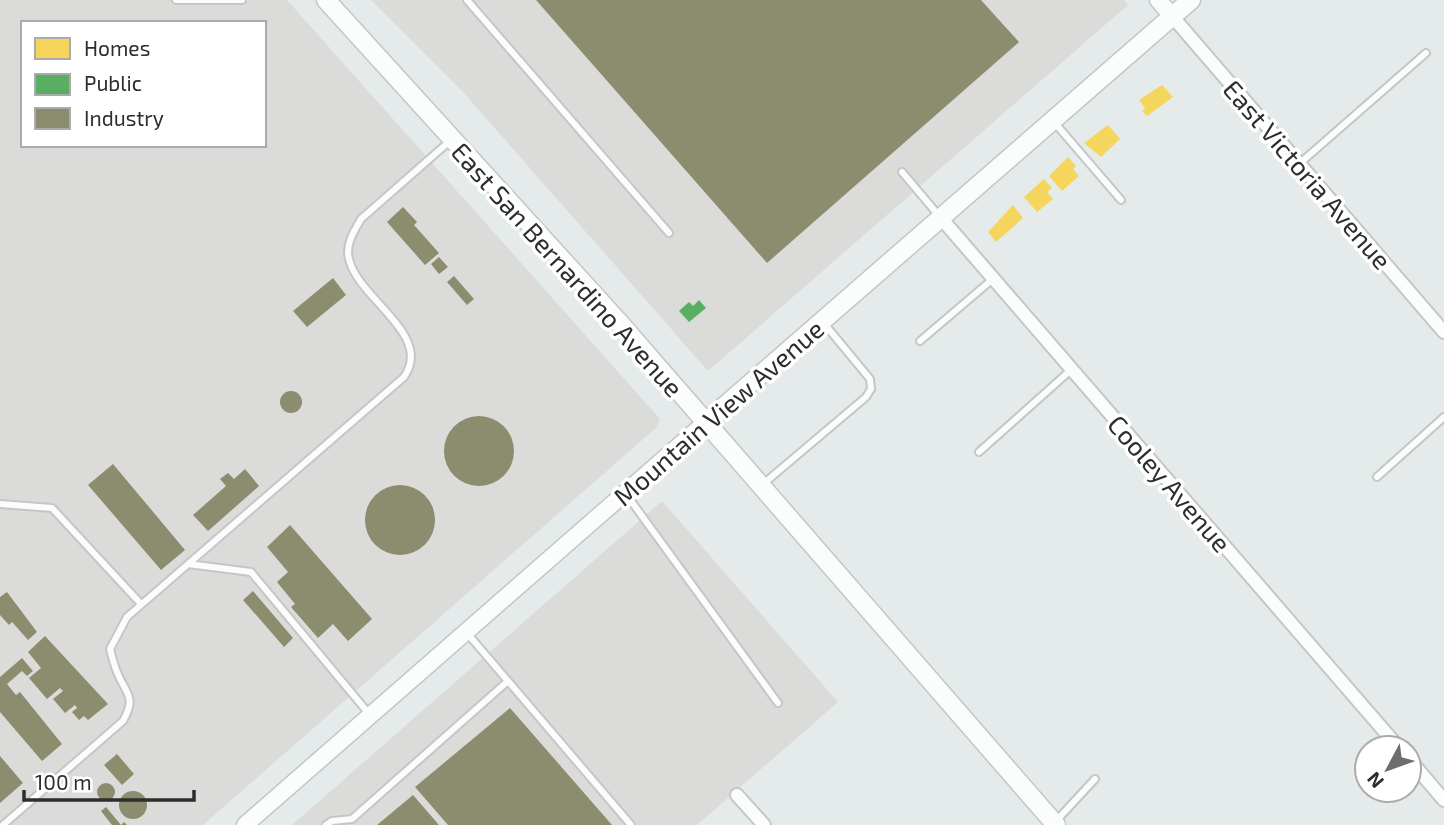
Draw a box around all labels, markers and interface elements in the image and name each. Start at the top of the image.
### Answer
legend [21,21,266,147]
text: Homes [84,35,150,60]
text: Public [84,70,142,95]
street label: East Victoria Avenue [1217,73,1399,275]
text: Industry [84,105,164,130]
street label: East San Bernardino Avenue [446,136,690,402]
street label: Mountain View Avenue [607,312,829,512]
street label: Cooley Avenue [1102,408,1238,558]
north arrow [1353,734,1423,804]
scale bar [24,758,194,802]
text: N [1362,768,1388,793]
text: 100 m [35,769,92,794]

